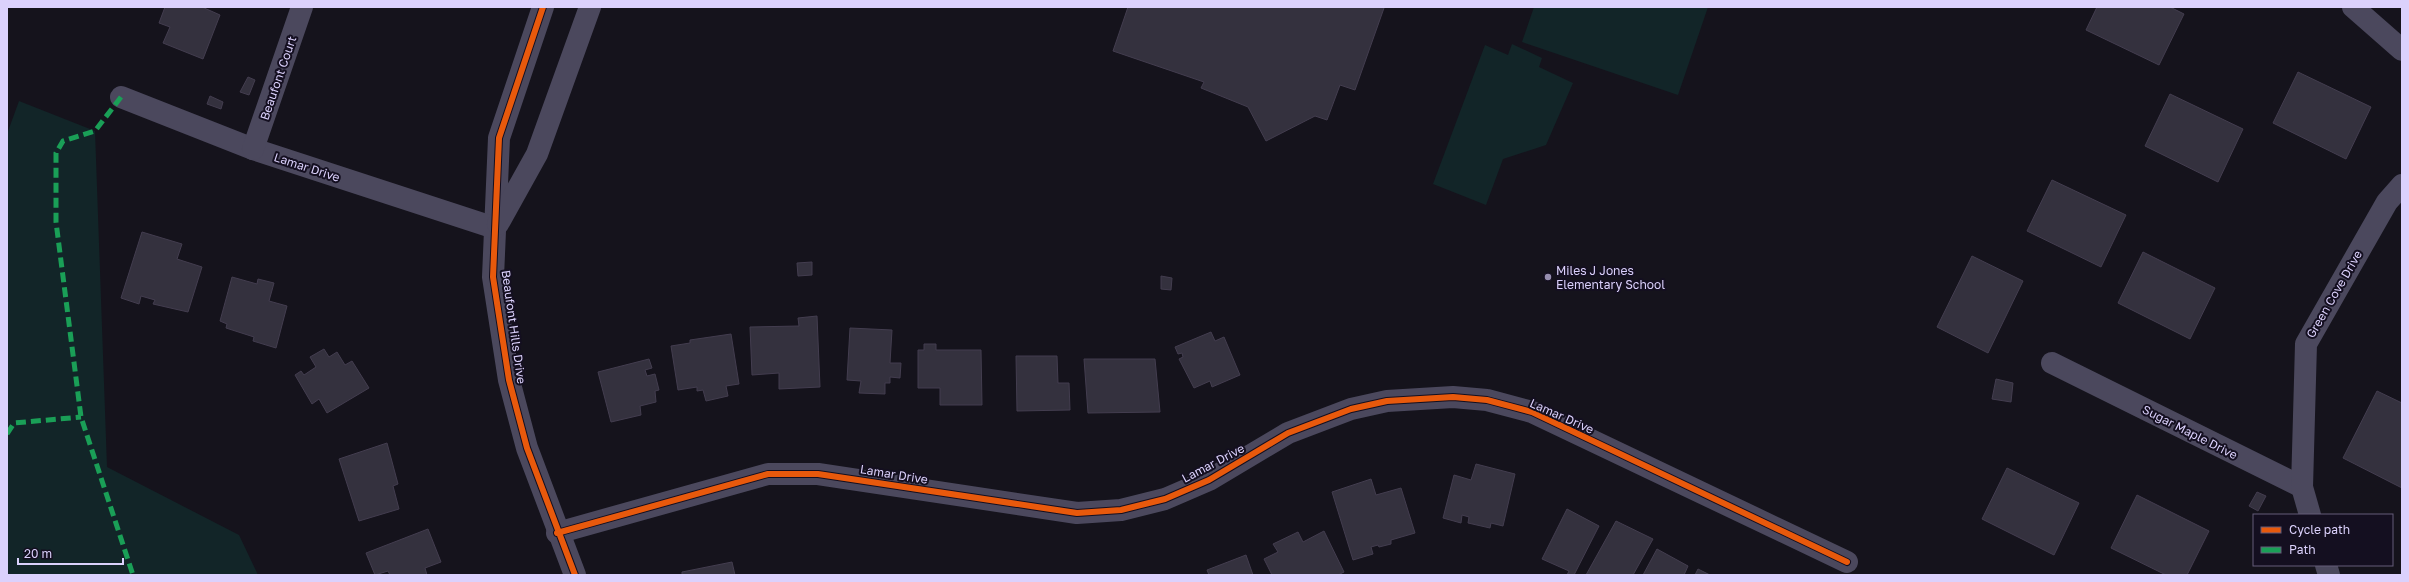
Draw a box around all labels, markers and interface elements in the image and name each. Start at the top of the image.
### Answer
street label: Beaufont Court [257,34,299,122]
street label: Lamar Drive [272,149,342,185]
street label: Green Cove Drive [2303,248,2365,340]
place label: Miles J Jones Elementary School [1556,263,1665,292]
street label: Beaufont Hills Drive [499,269,529,385]
marker: Miles J Jones Elementary School [1543,272,1553,282]
street label: Lamar Drive [1528,395,1596,437]
street label: Sugar Maple Drive [2140,402,2240,462]
street label: Lamar Drive [1179,440,1247,486]
street label: Lamar Drive [859,461,929,487]
legend [2253,514,2393,566]
text: Cycle path [2289,522,2350,537]
scale bar [18,540,123,566]
text: Path [2289,542,2316,557]
text: 20 m [24,546,52,561]

